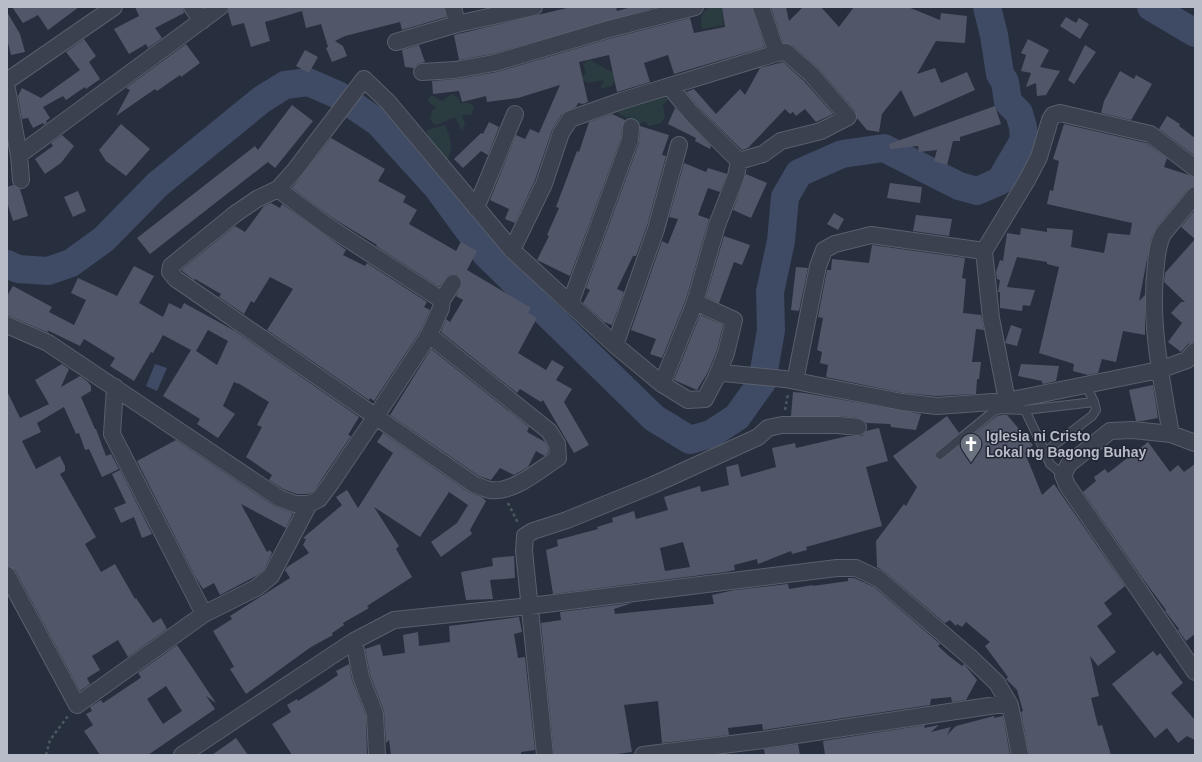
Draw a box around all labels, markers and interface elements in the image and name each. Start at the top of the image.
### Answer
place label: Iglesia ni Cristo Lokal ng Bagong Buhay [986,428,1146,460]
church icon: Iglesia ni Cristo Lokal ng Bagong Buhay [958,431,984,464]

